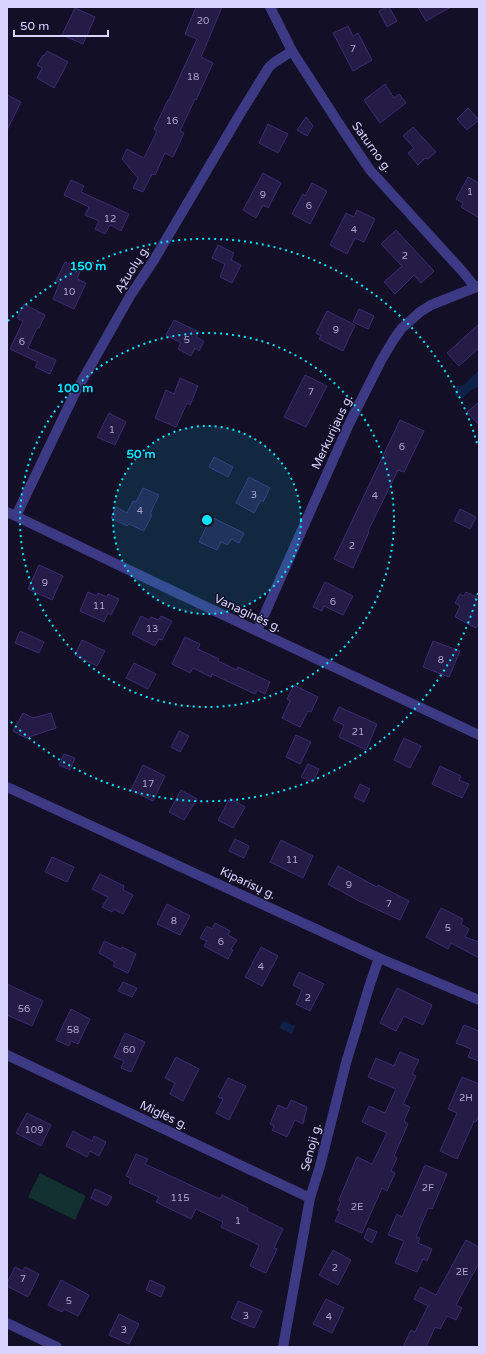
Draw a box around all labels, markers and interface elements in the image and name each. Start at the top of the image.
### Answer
scale bar [14,12,108,38]
house number: 20 [197,15,209,27]
text: 50 m [20,19,49,33]
house number: 7 [350,43,356,55]
house number: 18 [187,71,199,83]
house number: 16 [166,115,178,127]
street label: Saturno g. [349,119,395,175]
house number: 1 [467,186,473,198]
house number: 9 [260,189,266,201]
house number: 6 [306,200,312,212]
house number: 12 [104,213,116,225]
house number: 4 [351,224,357,236]
street label: Ąžuolų g. [112,243,152,295]
house number: 2 [402,250,408,262]
text: 150 m [70,259,106,273]
house number: 10 [63,286,75,298]
house number: 9 [333,324,339,336]
house number: 5 [184,334,190,346]
house number: 6 [19,336,25,348]
text: 100 m [57,381,93,395]
house number: 7 [308,386,314,398]
street label: Merkurijaus g. [309,392,355,472]
house number: 1 [109,424,115,436]
house number: 6 [399,441,405,453]
text: 50 m [126,447,156,461]
house number: 3 [251,489,257,501]
house number: 4 [372,490,378,502]
house number: 4 [137,505,143,517]
centre of rings [200,513,214,527]
house number: 2 [349,540,355,552]
house number: 9 [42,577,48,589]
street label: Vanaginės g. [212,591,284,635]
house number: 6 [330,596,336,608]
house number: 11 [93,600,105,612]
house number: 13 [146,623,158,635]
house number: 8 [438,654,444,666]
house number: 21 [352,726,364,738]
house number: 17 [142,778,154,790]
house number: 11 [286,854,298,866]
street label: Kiparisų g. [218,864,278,902]
house number: 9 [346,879,352,891]
house number: 7 [386,898,392,910]
house number: 8 [171,915,177,927]
house number: 5 [445,922,451,934]
house number: 6 [218,936,224,948]
house number: 4 [258,961,264,973]
house number: 2 [305,992,311,1004]
house number: 56 [18,1003,30,1015]
house number: 58 [67,1024,79,1036]
house number: 60 [123,1044,135,1056]
house number: 2H [459,1092,473,1104]
street label: Miglės g. [138,1098,190,1132]
street label: Senoji g. [298,1122,324,1172]
house number: 109 [25,1124,43,1136]
house number: 2F [422,1182,434,1194]
house number: 115 [171,1192,189,1204]
house number: 2E [351,1201,363,1213]
house number: 1 [235,1215,241,1227]
house number: 2 [332,1262,338,1274]
house number: 2E [456,1266,468,1278]
house number: 7 [20,1273,26,1285]
house number: 5 [66,1295,72,1307]
house number: 3 [243,1310,249,1322]
house number: 4 [326,1311,332,1323]
house number: 3 [121,1324,127,1336]

